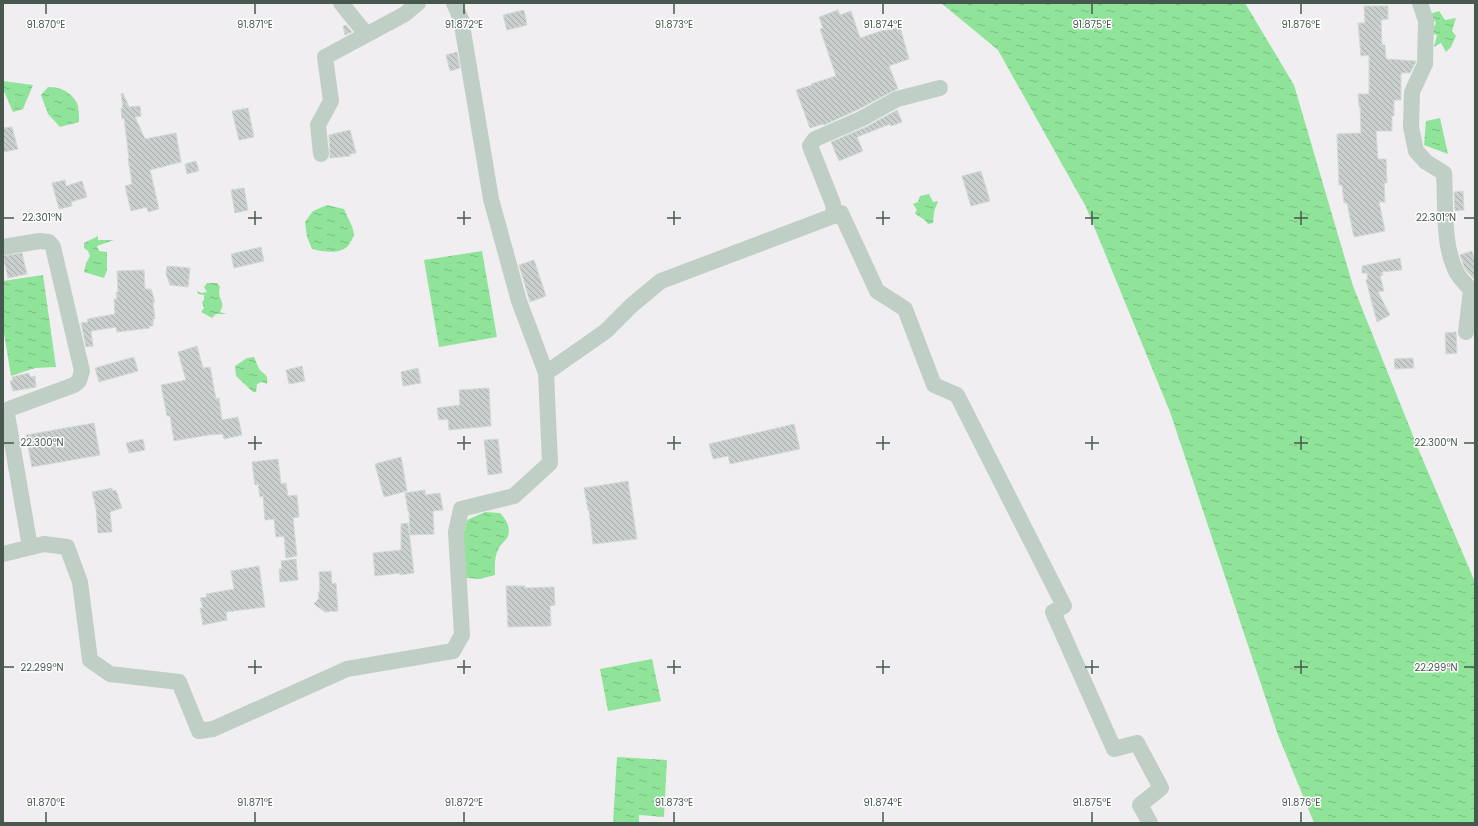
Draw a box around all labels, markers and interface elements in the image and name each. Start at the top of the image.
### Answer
text: 91.870°E [27,17,65,32]
text: 91.871°E [237,17,273,32]
text: 91.872°E [445,17,483,32]
text: 91.873°E [655,17,693,32]
text: 91.874°E [864,17,902,32]
text: 91.875°E [1073,17,1111,32]
text: 91.876°E [1282,17,1320,32]
text: 22.301°N [22,210,62,225]
text: 22.301°N [1416,210,1456,225]
text: 22.300°N [20,435,64,450]
text: 22.300°N [1414,435,1458,450]
text: 22.299°N [20,660,64,675]
text: 22.299°N [1414,660,1458,675]
text: 91.870°E [27,795,65,810]
text: 91.871°E [237,795,273,810]
text: 91.872°E [445,795,483,810]
text: 91.873°E [655,795,693,810]
text: 91.874°E [864,795,902,810]
text: 91.875°E [1073,795,1111,810]
text: 91.876°E [1282,795,1320,810]

